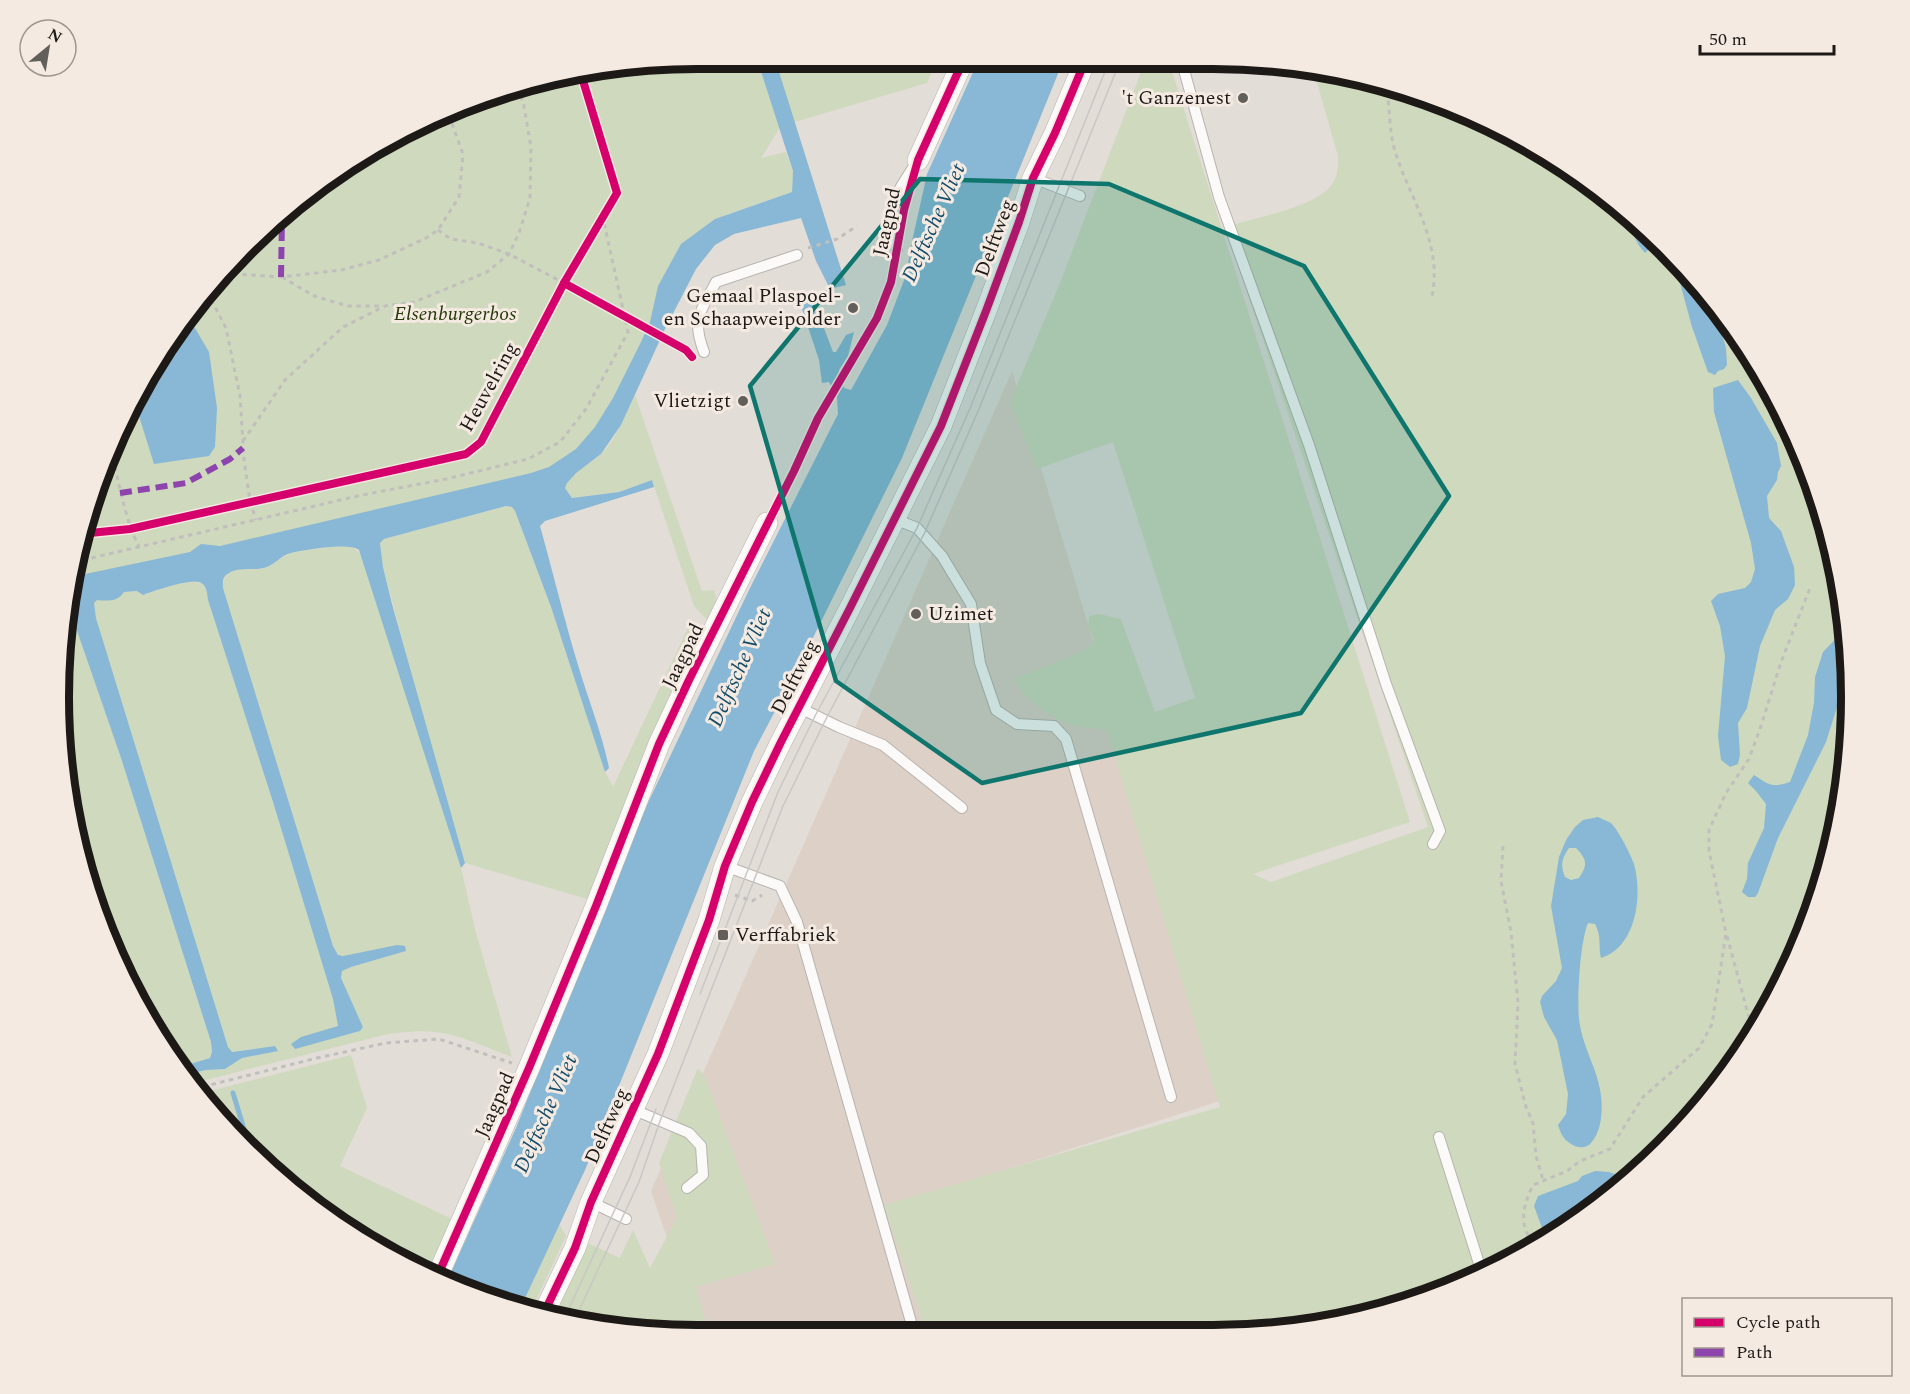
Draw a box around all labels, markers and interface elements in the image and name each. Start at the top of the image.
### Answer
north arrow [18,18,78,78]
scale bar [1700,18,1834,56]
text: N [43,22,67,50]
text: 50 m [1709,26,1747,53]
place label: 't Ganzenest [1121,83,1231,113]
marker: 't Ganzenest [1236,91,1250,105]
water label: Delftsche Vliet [894,158,975,287]
street label: Jaagpad [865,185,909,259]
street label: Delftweg [967,195,1023,281]
place label: Gemaal Plaspoel- en Schaapweipolder [664,281,841,334]
park label: Elsenburgerbos [394,299,516,329]
marker: Gemaal Plaspoel- en Schaapweipolder [846,301,860,315]
street label: Heuvelring [452,336,526,438]
place label: Vlietzigt [653,386,731,416]
marker: Vlietzigt [736,394,750,408]
place label: Uzimet [928,599,994,629]
water label: Delftsche Vliet [700,603,781,732]
marker: Uzimet [909,607,923,621]
street label: Jaagpad [654,618,712,694]
street label: Delftweg [763,634,827,720]
place label: Verffabriek [735,920,836,950]
marker: Verffabriek [716,928,730,942]
water label: Delftsche Vliet [506,1049,587,1178]
street label: Jaagpad [467,1067,523,1143]
street label: Delftweg [577,1083,637,1169]
legend [1682,1298,1892,1376]
text: Cycle path [1736,1309,1821,1336]
text: Path [1736,1339,1773,1366]

